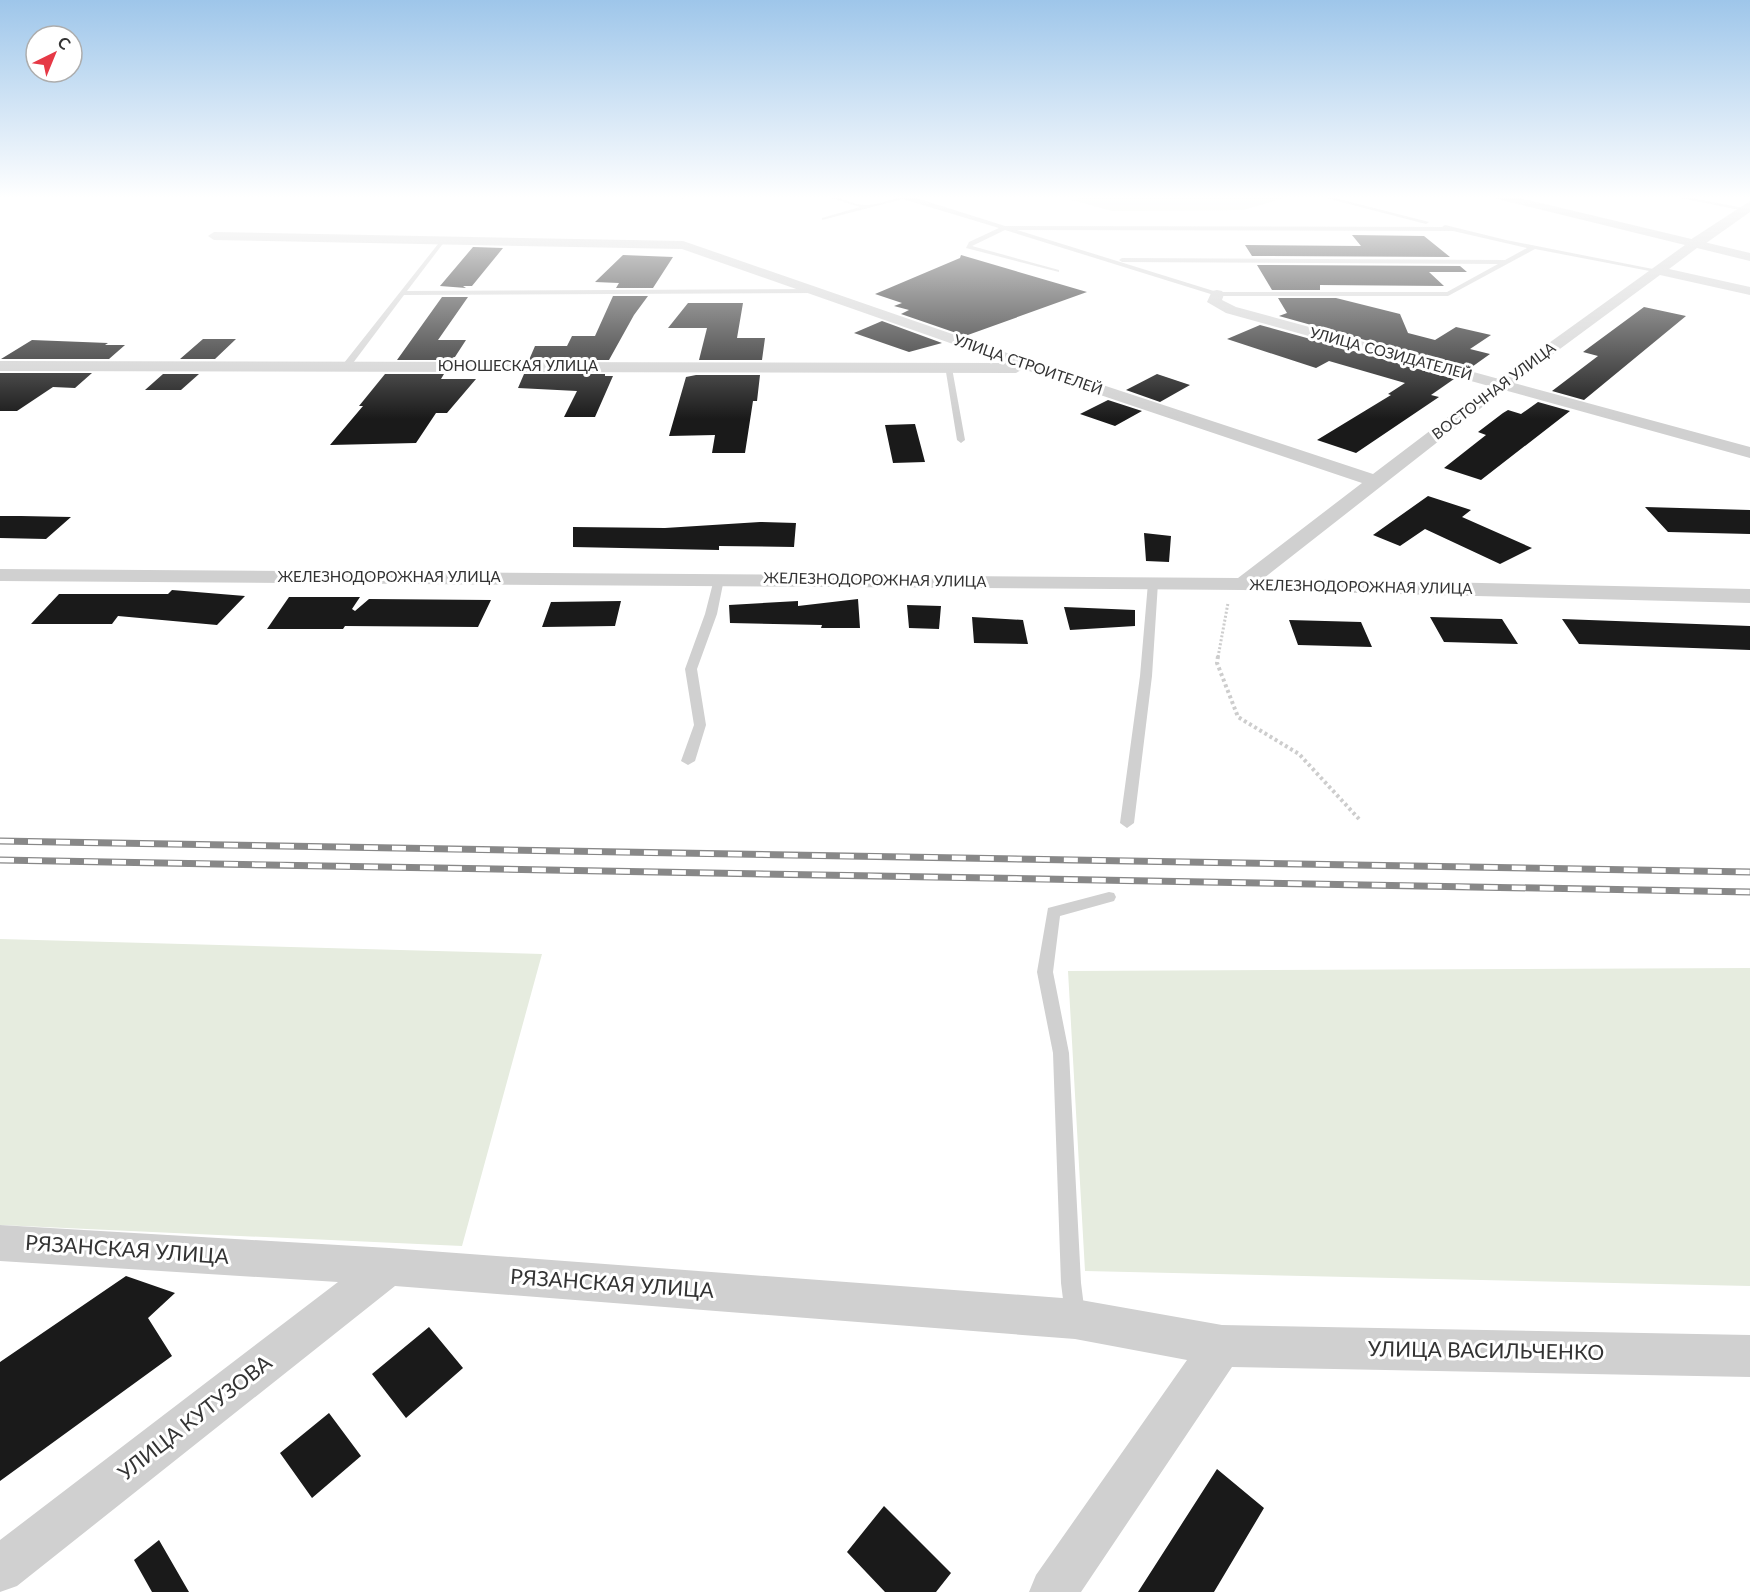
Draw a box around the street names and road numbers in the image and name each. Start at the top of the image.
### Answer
street label: УЛИЦА СОЗИДАТЕЛЕЙ [1308,323,1475,383]
street label: УЛИЦА СТРОИТЕЛЕЙ [951,330,1105,398]
street label: ВОСТОЧНАЯ УЛИЦА [1428,337,1559,443]
street label: ЮНОШЕСКАЯ УЛИЦА [438,356,599,374]
street label: ЖЕЛЕЗНОДОРОЖНАЯ УЛИЦА [277,567,501,585]
street label: ЖЕЛЕЗНОДОРОЖНАЯ УЛИЦА [763,568,988,590]
street label: ЖЕЛЕЗНОДОРОЖНАЯ УЛИЦА [1249,575,1474,597]
street label: РЯЗАНСКАЯ УЛИЦА [24,1229,231,1268]
street label: РЯЗАНСКАЯ УЛИЦА [509,1263,716,1302]
street label: УЛИЦА ВАСИЛЬЧЕНКО [1368,1335,1604,1364]
street label: УЛИЦА КУТУЗОВА [112,1349,277,1485]

